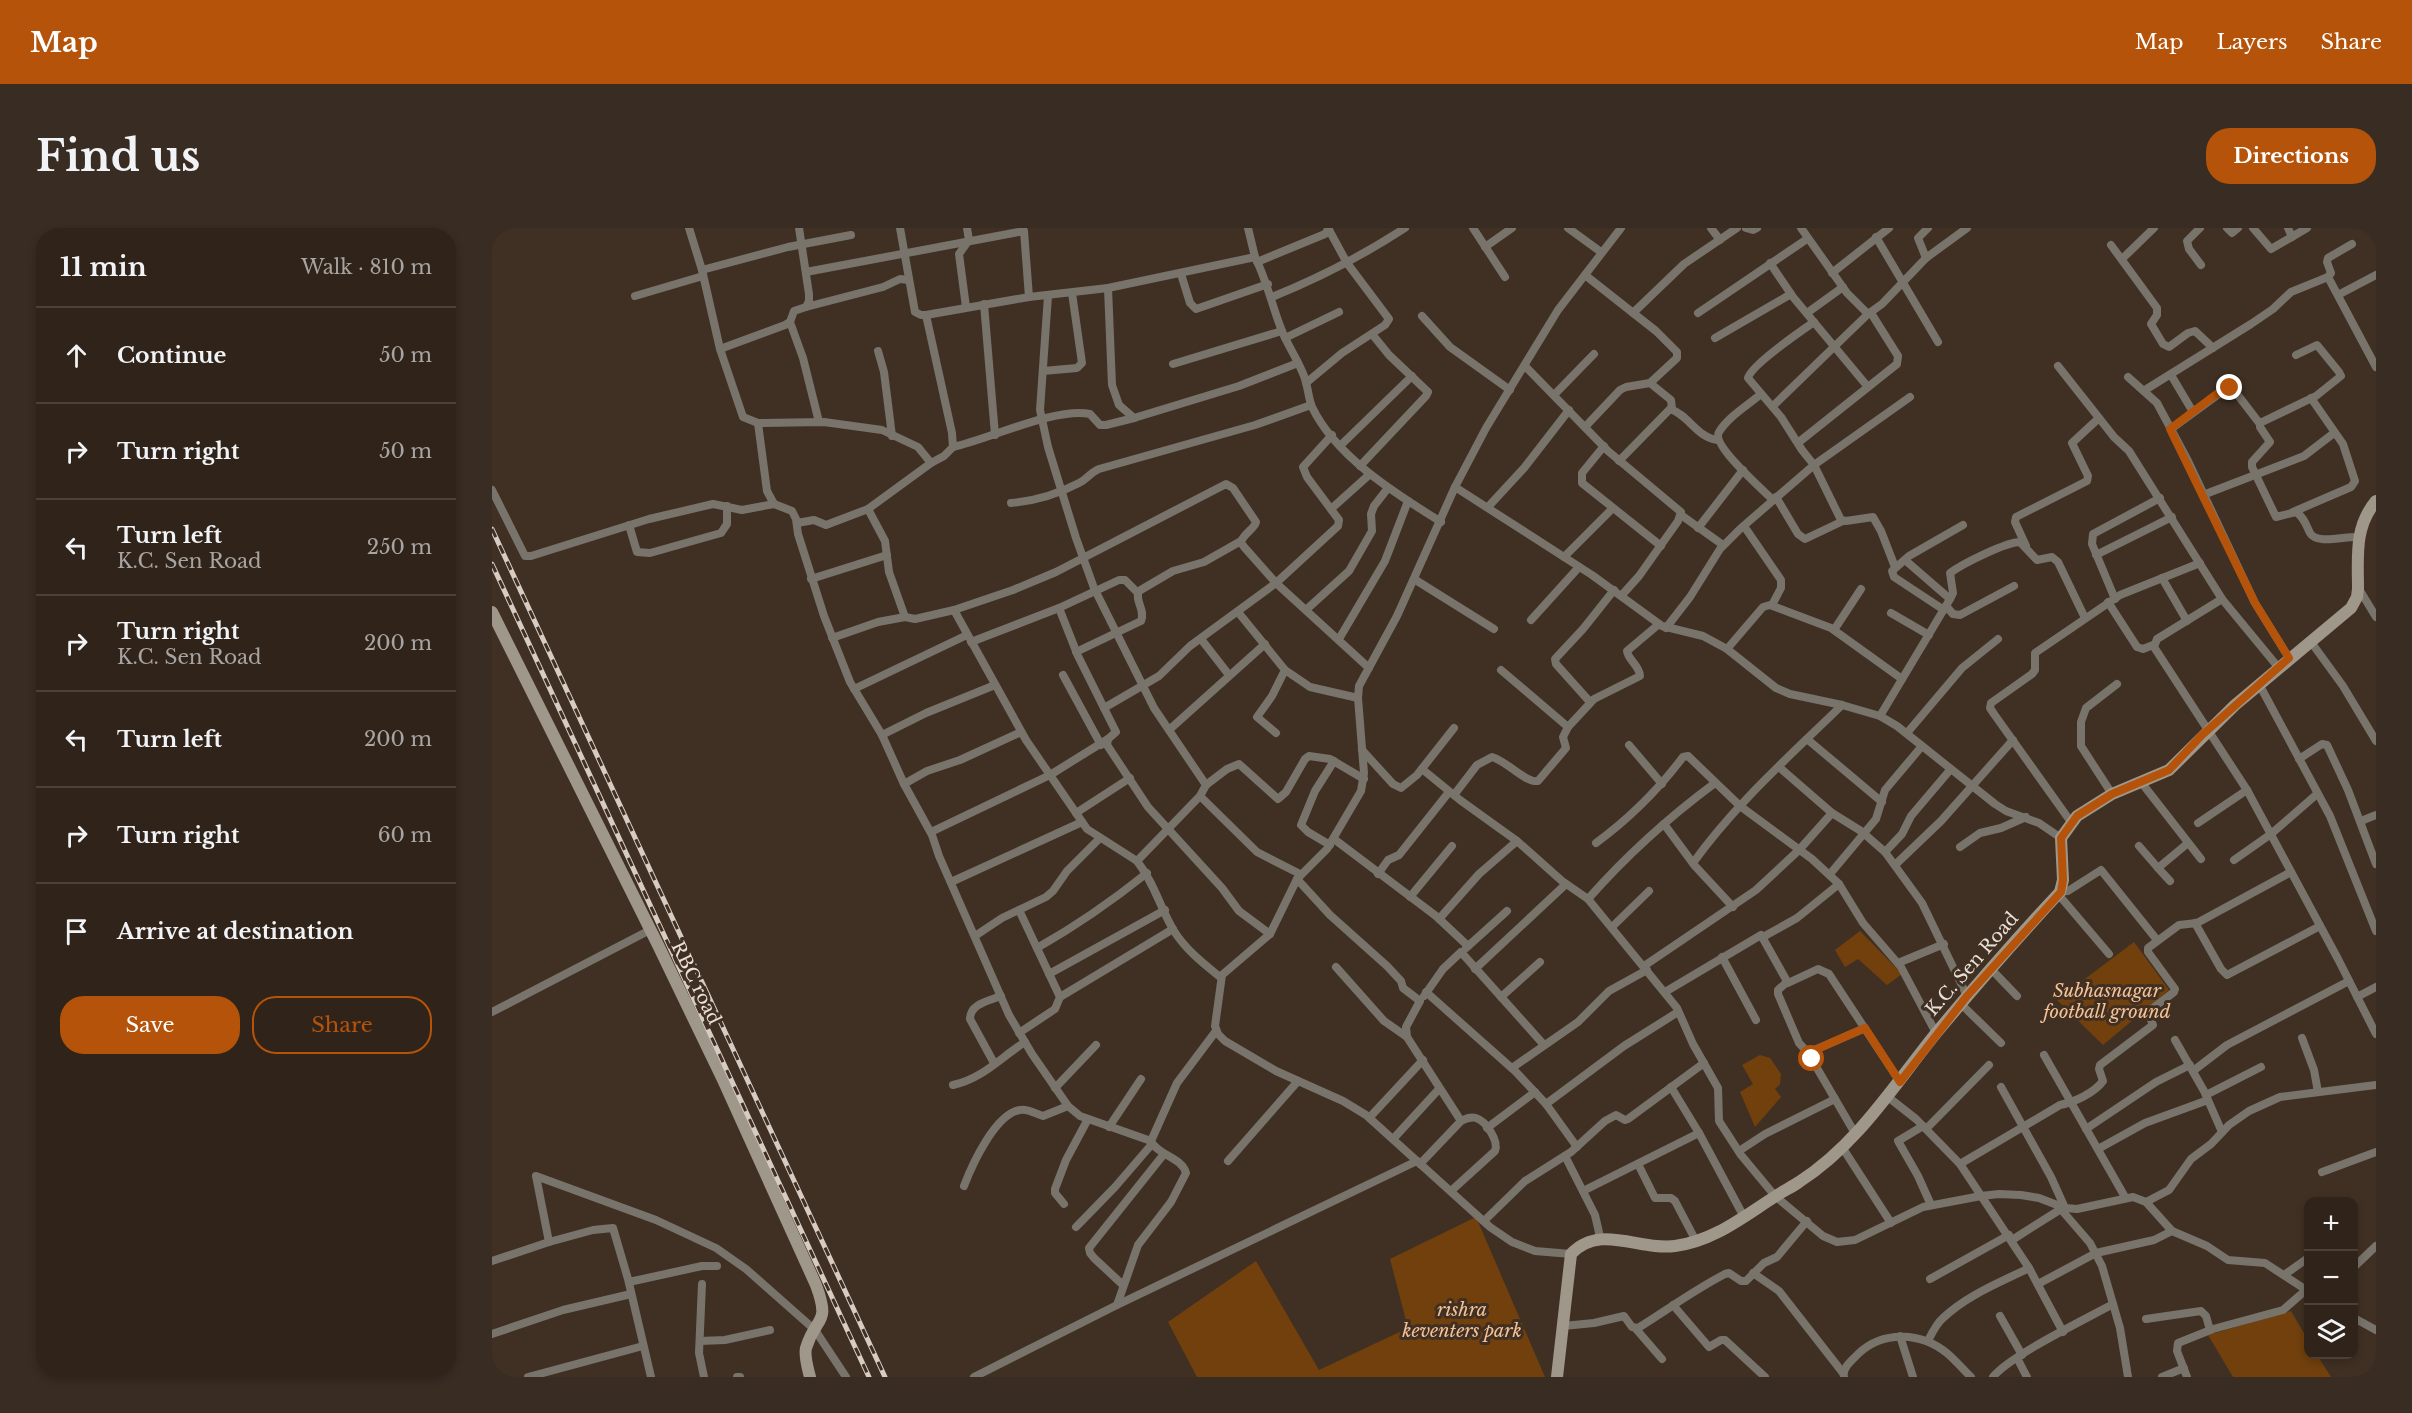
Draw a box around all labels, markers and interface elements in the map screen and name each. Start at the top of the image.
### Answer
text: Map [30,25,98,60]
text: Map [2135,29,2184,55]
text: Layers [2217,29,2288,55]
text: Share [2321,29,2382,55]
button: Directions [2206,128,2376,184]
text: Find us [36,130,200,182]
text: 11 min [60,251,147,283]
text: Walk · 810 m [301,255,432,279]
icon: ahead [60,339,93,372]
text: Continue [117,342,226,369]
text: 50 m [379,343,432,367]
route end [2216,374,2242,400]
icon: right [60,435,93,468]
text: Turn right [117,438,239,465]
text: 50 m [379,439,432,463]
text: Turn left [117,522,222,549]
icon: left [60,531,93,564]
text: 250 m [367,535,432,559]
text: K.C. Sen Road [117,549,262,573]
text: Turn right [117,618,239,645]
icon: right [60,627,93,660]
text: 200 m [364,631,432,655]
text: K.C. Sen Road [117,645,262,669]
icon: left [60,723,93,756]
text: Turn left [117,726,222,753]
text: 200 m [364,727,432,751]
icon: right [60,819,93,852]
text: Turn right [117,822,239,849]
text: 60 m [378,823,432,847]
street label: K.C. Sen Road [1921,908,2023,1020]
icon: arrive [60,915,93,948]
text: Arrive at destination [117,918,354,945]
street label: RBC road [666,938,726,1028]
park label: Subhasnagar football ground [2040,980,2171,1023]
button: Save [60,996,240,1054]
button: Share [252,996,432,1054]
route start [1798,1045,1824,1071]
map controls [2304,1197,2358,1359]
button: + [2304,1197,2358,1251]
button: − [2304,1251,2358,1305]
park label: rishra keventers park [1401,1299,1522,1342]
button: layers [2304,1305,2358,1359]

